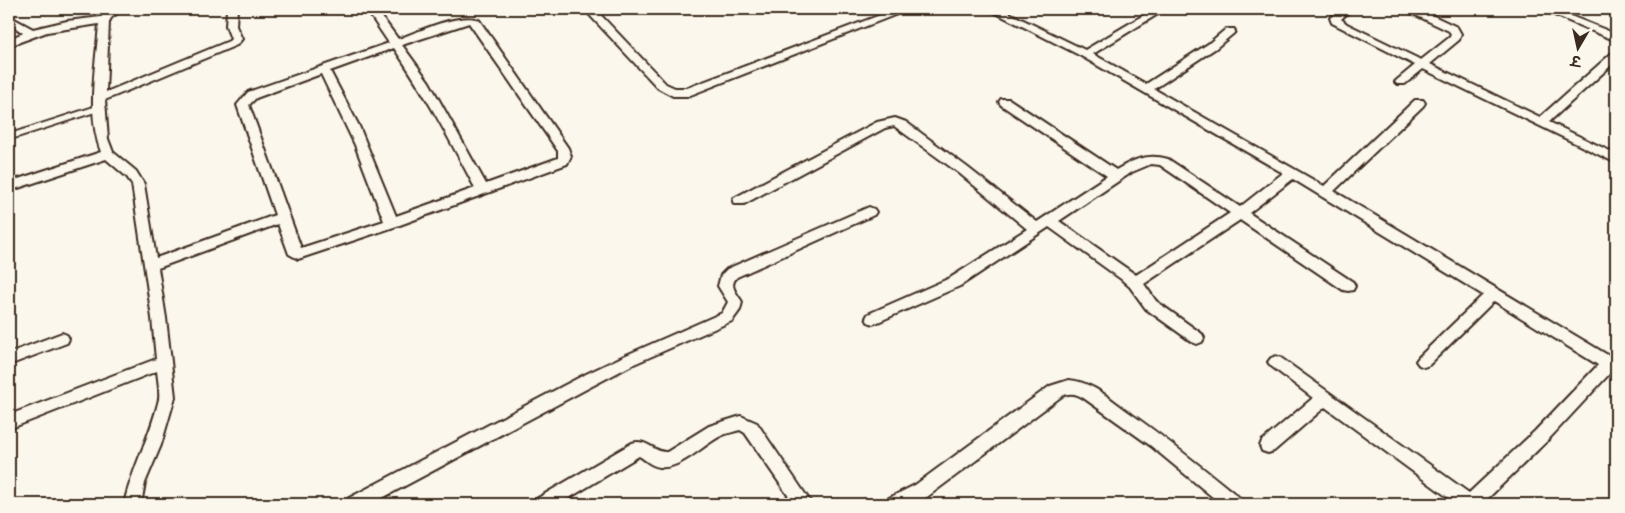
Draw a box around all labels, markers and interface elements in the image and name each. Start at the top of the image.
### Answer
north arrow [1552,22,1602,72]
text: उ [1568,47,1585,74]

